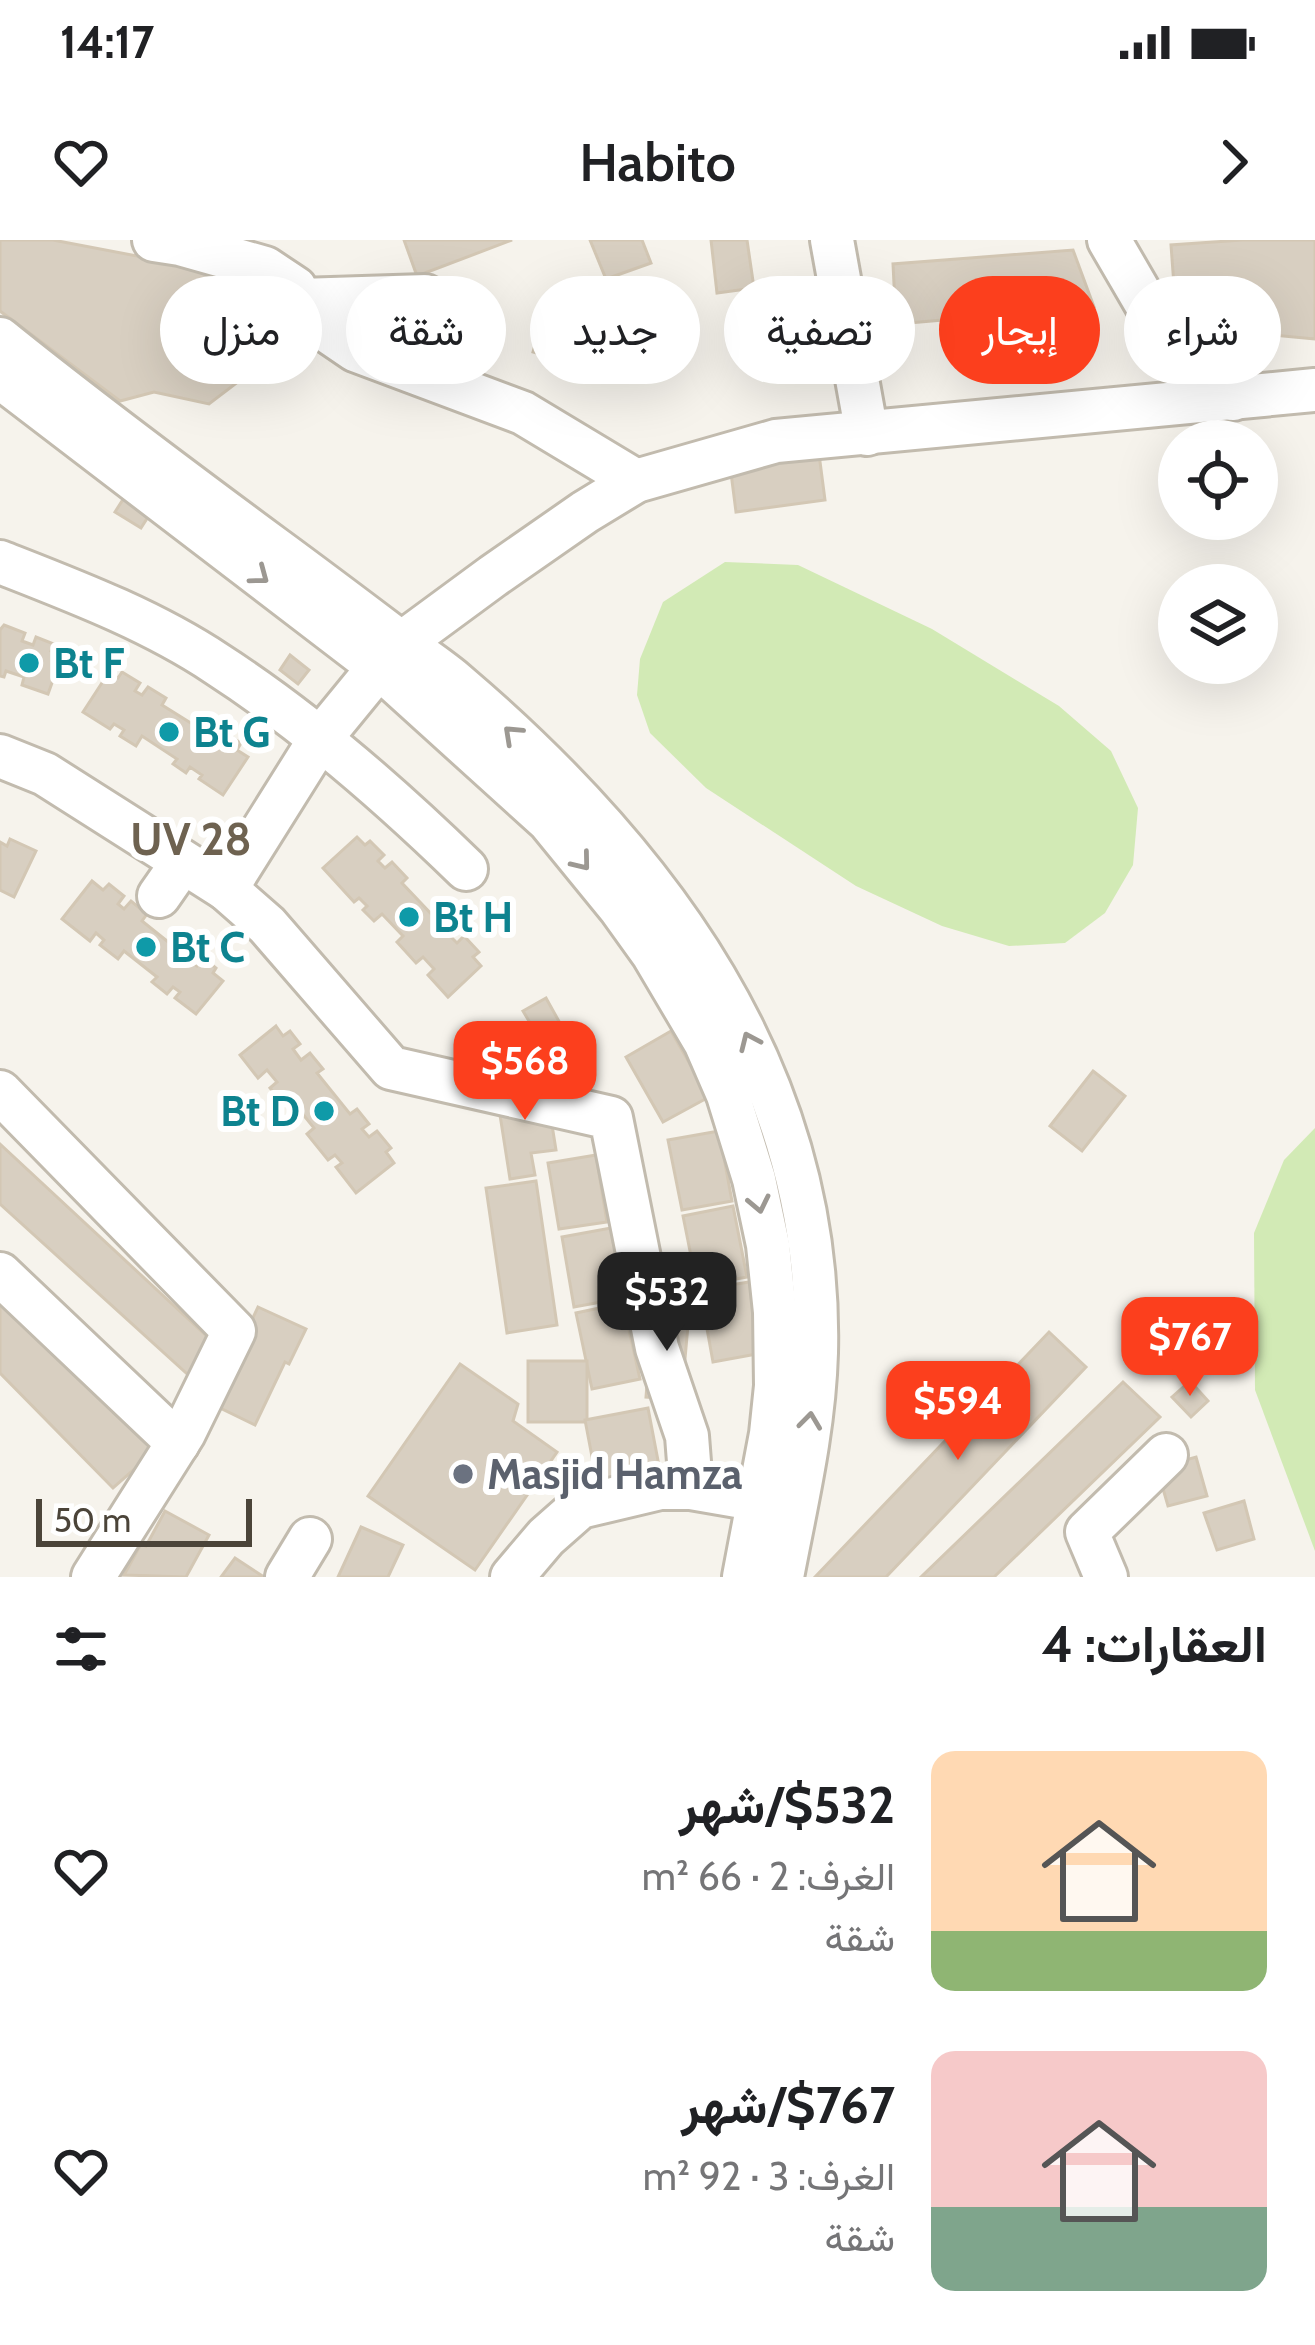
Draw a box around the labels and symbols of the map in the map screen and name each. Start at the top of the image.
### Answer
one-way arrow [246,561,268,583]
place label: Bt F [53,637,125,689]
marker: Bt F [16,650,42,676]
place label: Bt G [193,706,270,758]
marker: Bt G [156,719,182,745]
one-way arrow [504,727,525,749]
district label: UV 28 [130,812,252,866]
one-way arrow [568,848,589,870]
place label: Bt H [433,891,513,943]
marker: Bt H [396,904,422,930]
place label: Bt C [170,921,245,973]
marker: Bt C [133,934,159,960]
pin: $568 [454,1021,596,1123]
one-way arrow [739,1031,763,1053]
place label: Bt D [220,1085,300,1137]
marker: Bt D [311,1098,337,1124]
one-way arrow [745,1194,771,1214]
pin: $532 [596,1252,738,1354]
pin: $767 [1119,1297,1261,1399]
pin: $594 [887,1361,1029,1463]
one-way arrow [797,1411,823,1430]
place label: Masjid Hamza [487,1448,742,1500]
marker: Masjid Hamza [450,1461,476,1487]
scale bar [36,1493,252,1546]

